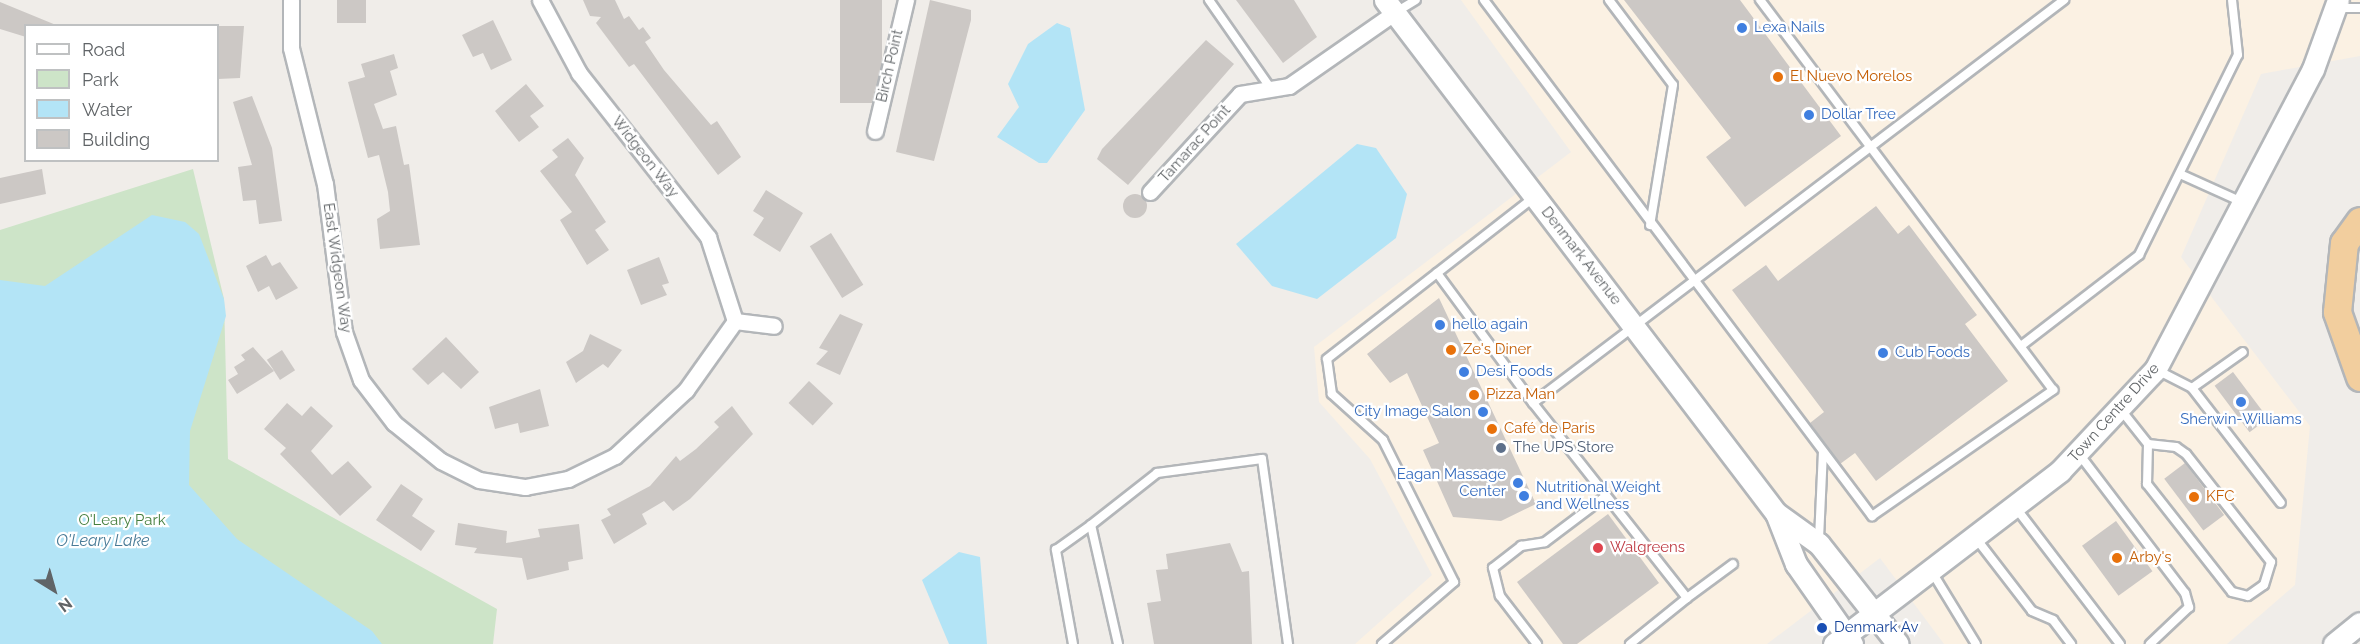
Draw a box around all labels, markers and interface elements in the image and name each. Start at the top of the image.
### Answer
place label: Lexa Nails [1754,19,1825,37]
marker: Lexa Nails [1735,21,1749,35]
legend [24,24,219,162]
street label: Birch Point [873,28,907,104]
text: Road [82,39,125,60]
place label: El Nuevo Morelos [1790,68,1913,86]
text: Park [82,69,119,90]
marker: El Nuevo Morelos [1771,70,1785,84]
text: Water [82,99,132,120]
street label: Tamarac Point [1155,101,1235,187]
place label: Dollar Tree [1821,106,1897,124]
marker: Dollar Tree [1802,108,1816,122]
street label: Widgeon Way [607,113,683,201]
text: Building [82,129,150,150]
street label: East Widgeon Way [319,201,355,335]
street label: Denmark Avenue [1537,203,1625,309]
place label: hello again [1452,316,1528,334]
marker: hello again [1433,318,1447,332]
place label: Ze's Diner [1463,341,1532,359]
marker: Ze's Diner [1444,343,1458,357]
place label: Cub Foods [1895,344,1970,362]
marker: Cub Foods [1876,346,1890,360]
street label: Town Centre Drive [2065,360,2163,466]
place label: Desi Foods [1476,363,1553,381]
marker: Desi Foods [1457,365,1471,379]
place label: Pizza Man [1486,386,1555,404]
marker: Pizza Man [1467,388,1481,402]
marker: Sherwin-Williams [2234,395,2248,409]
place label: City Image Salon [1354,403,1471,421]
marker: City Image Salon [1476,405,1490,419]
place label: Sherwin-Williams [2180,411,2302,429]
place label: Café de Paris [1504,420,1595,438]
marker: Café de Paris [1485,422,1499,436]
place label: The UPS Store [1513,439,1614,457]
marker: The UPS Store [1494,441,1508,455]
place label: Eagan Massage Center [1397,465,1506,500]
marker: Eagan Massage Center [1511,476,1525,490]
place label: Nutritional Weight and Wellness [1536,478,1662,513]
place label: KFC [2206,488,2235,506]
marker: Nutritional Weight and Wellness [1517,489,1531,503]
marker: KFC [2187,490,2201,504]
park label: O'Leary Park [78,512,166,530]
water label: O'Leary Lake [56,531,150,551]
place label: Walgreens [1610,539,1685,557]
marker: Walgreens [1591,541,1605,555]
place label: Arby's [2129,549,2172,567]
marker: Arby's [2110,551,2124,565]
north arrow [24,560,84,620]
text: N [55,594,76,616]
place label: Denmark Av [1834,619,1919,637]
marker: Denmark Av [1815,621,1829,635]

